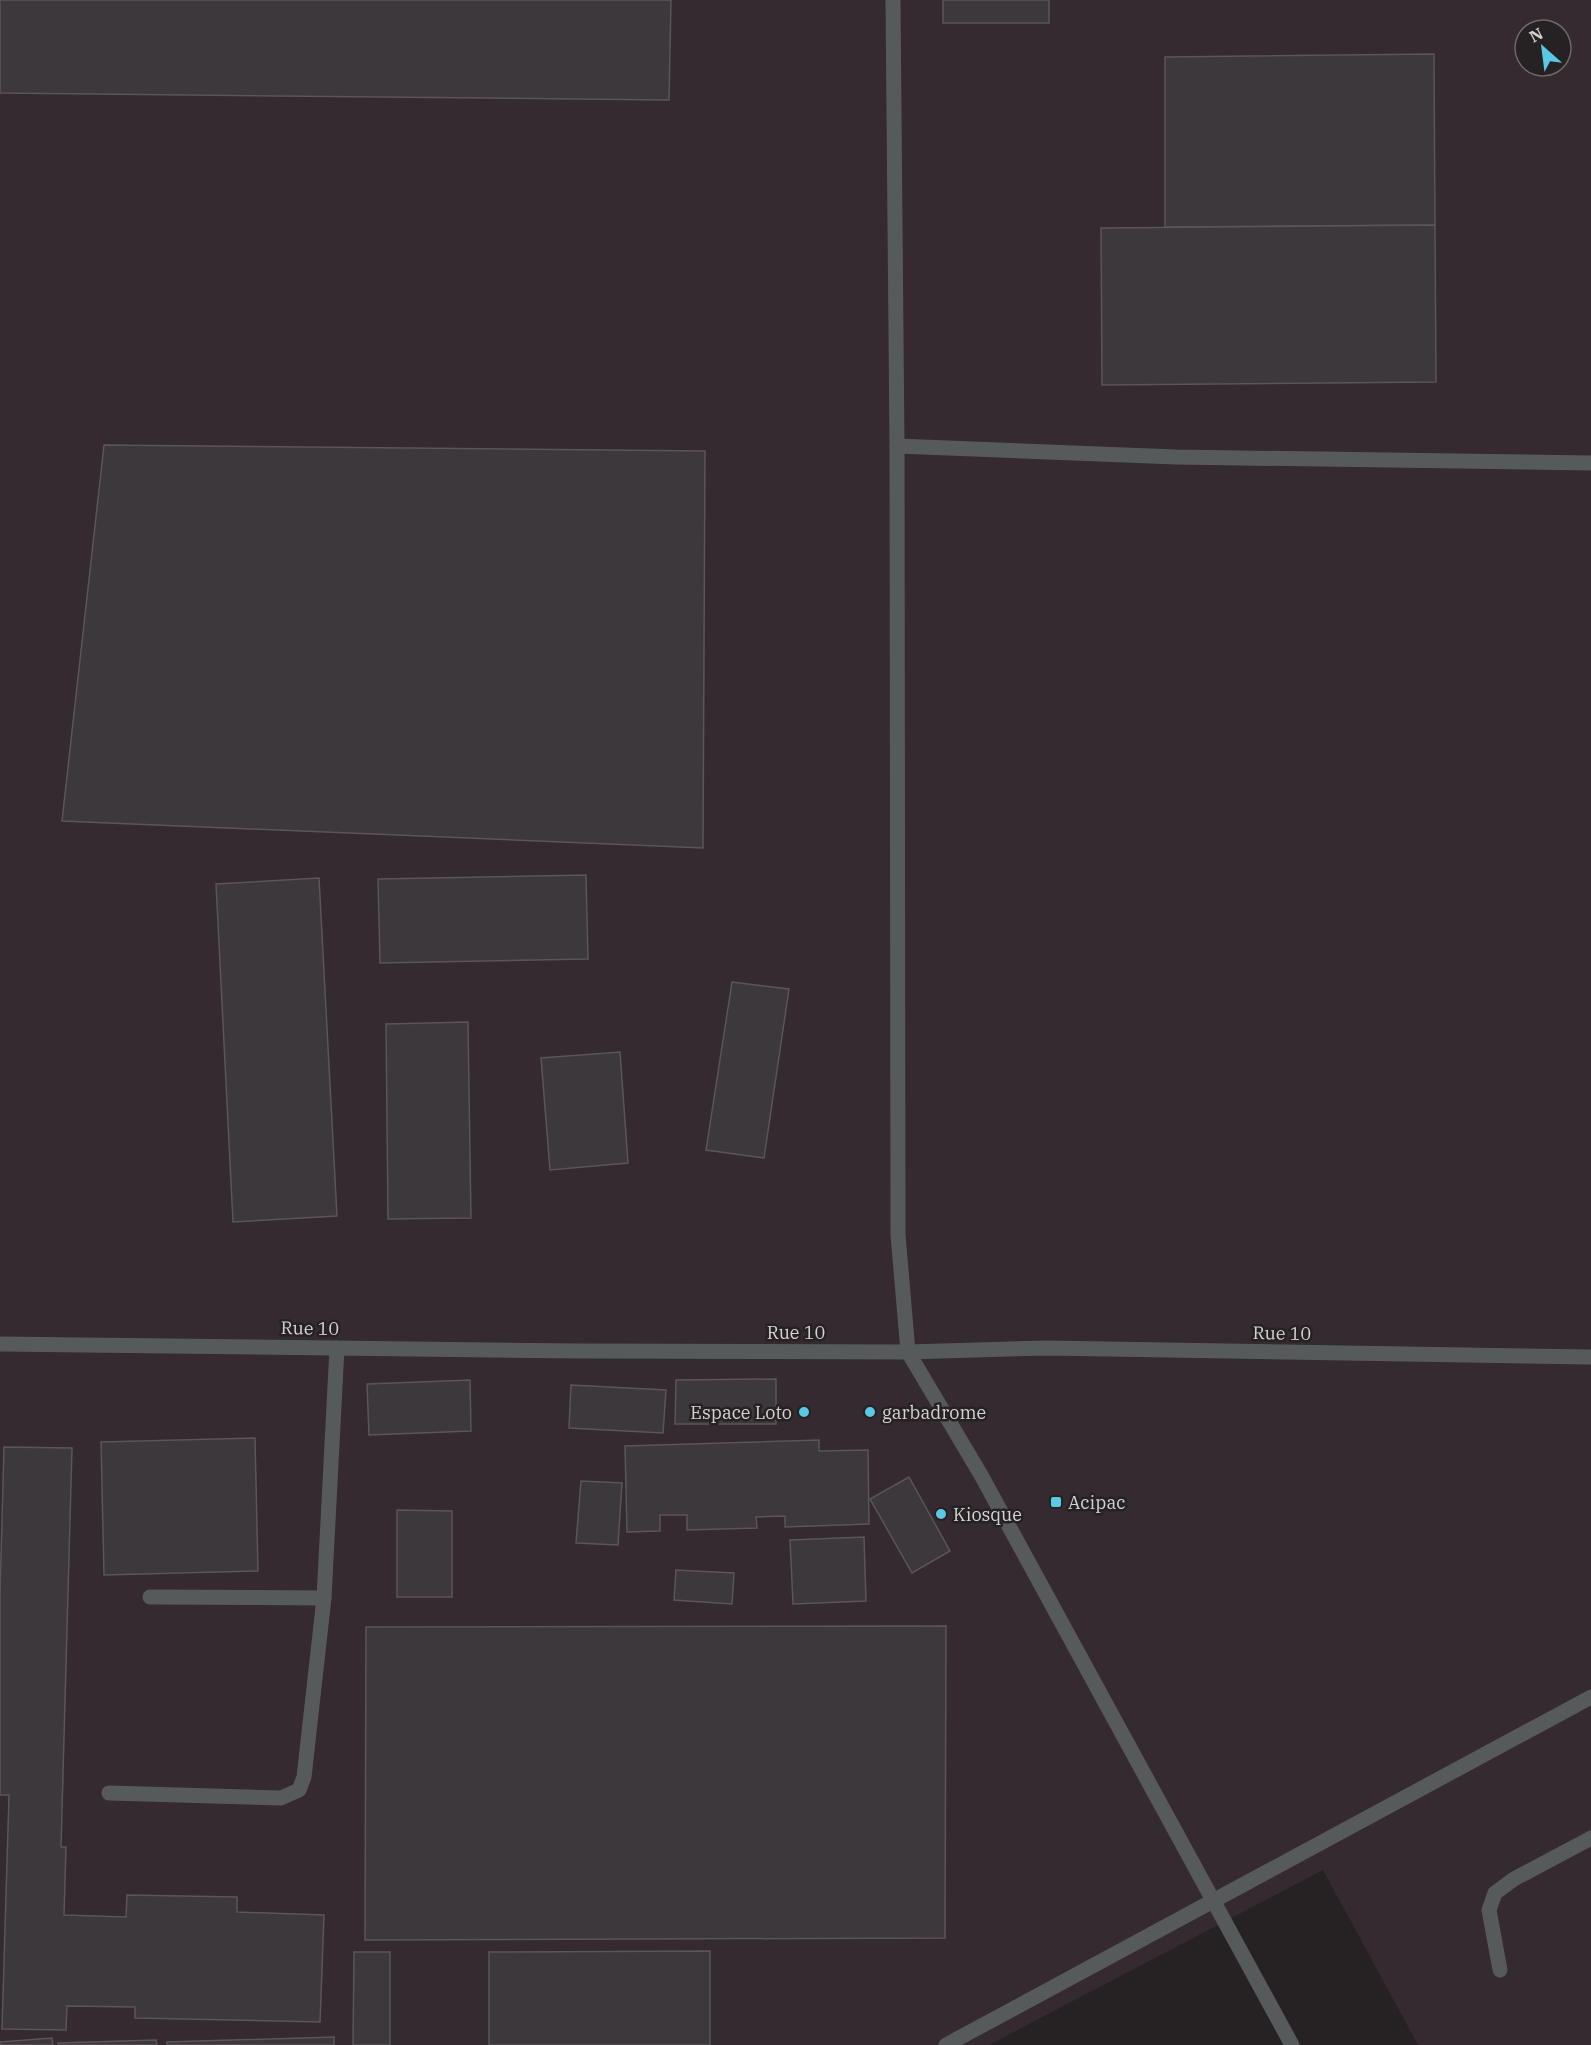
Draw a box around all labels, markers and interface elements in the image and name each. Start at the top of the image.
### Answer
north arrow [1513,18,1573,78]
text: N [1526,23,1546,47]
street label: Rue 10 [281,1316,339,1340]
street label: Rue 10 [767,1321,825,1344]
street label: Rue 10 [1253,1321,1311,1345]
place label: Espace Loto [690,1401,792,1424]
place label: garbadrome [882,1401,986,1424]
marker: Espace Loto [797,1405,811,1419]
marker: garbadrome [863,1405,877,1419]
place label: Acipac [1068,1491,1126,1514]
marker: Acipac [1049,1495,1063,1509]
place label: Kiosque [953,1503,1022,1526]
marker: Kiosque [934,1507,948,1521]

